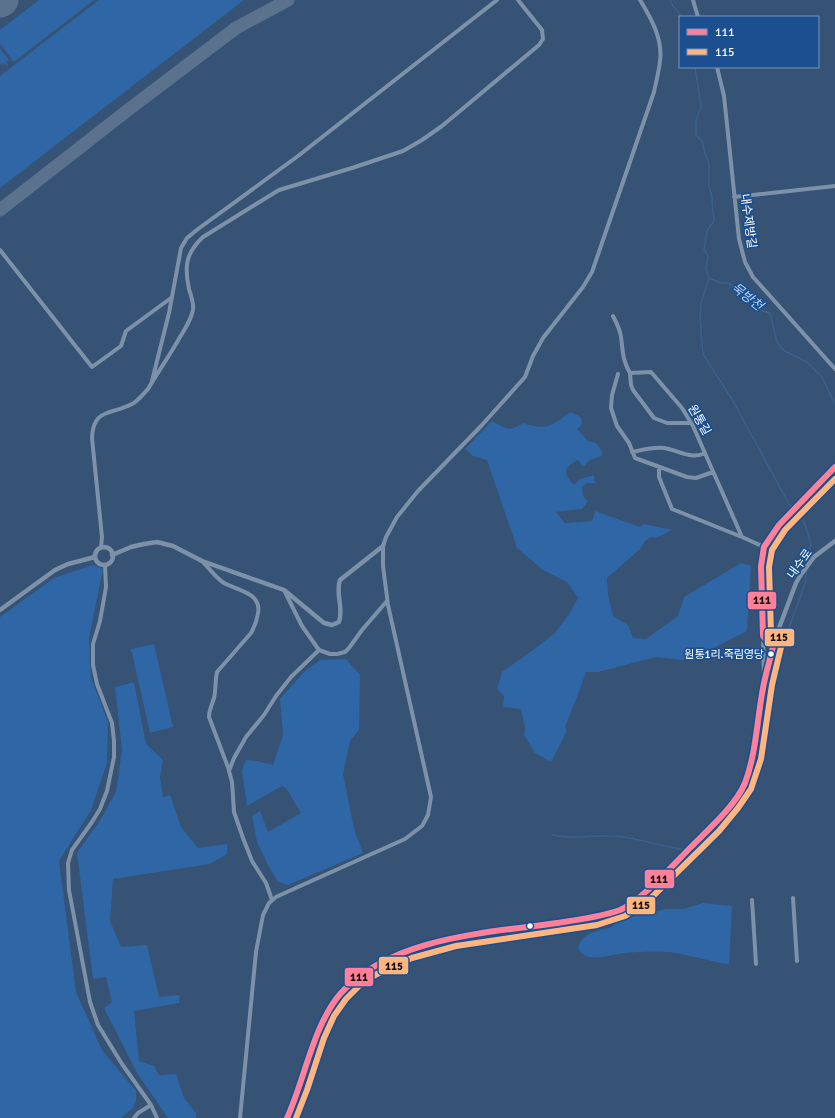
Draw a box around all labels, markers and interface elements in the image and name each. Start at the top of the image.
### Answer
legend [679,16,819,68]
text: 111 [715,25,734,40]
text: 115 [715,45,734,60]
street label: 내수제방길 [737,193,759,249]
water label: 묵방천 [728,280,767,315]
street label: 원통길 [684,402,714,438]
street label: 내수로 [784,546,816,582]
line badge: 111 [747,591,777,610]
text: 111 [753,594,771,607]
line badge: 115 [764,628,795,647]
text: 115 [770,631,788,644]
place label: 원통1리.죽림영당 [684,648,764,661]
marker: 원통1리.죽림영당 [766,649,776,659]
line badge: 111 [644,869,675,889]
text: 111 [650,873,668,886]
line badge: 115 [626,896,656,915]
text: 115 [632,899,650,912]
unlabelled marker [525,921,535,931]
line badge: 115 [378,956,409,975]
text: 115 [385,960,403,973]
line badge: 111 [344,967,374,987]
text: 111 [350,971,368,984]

